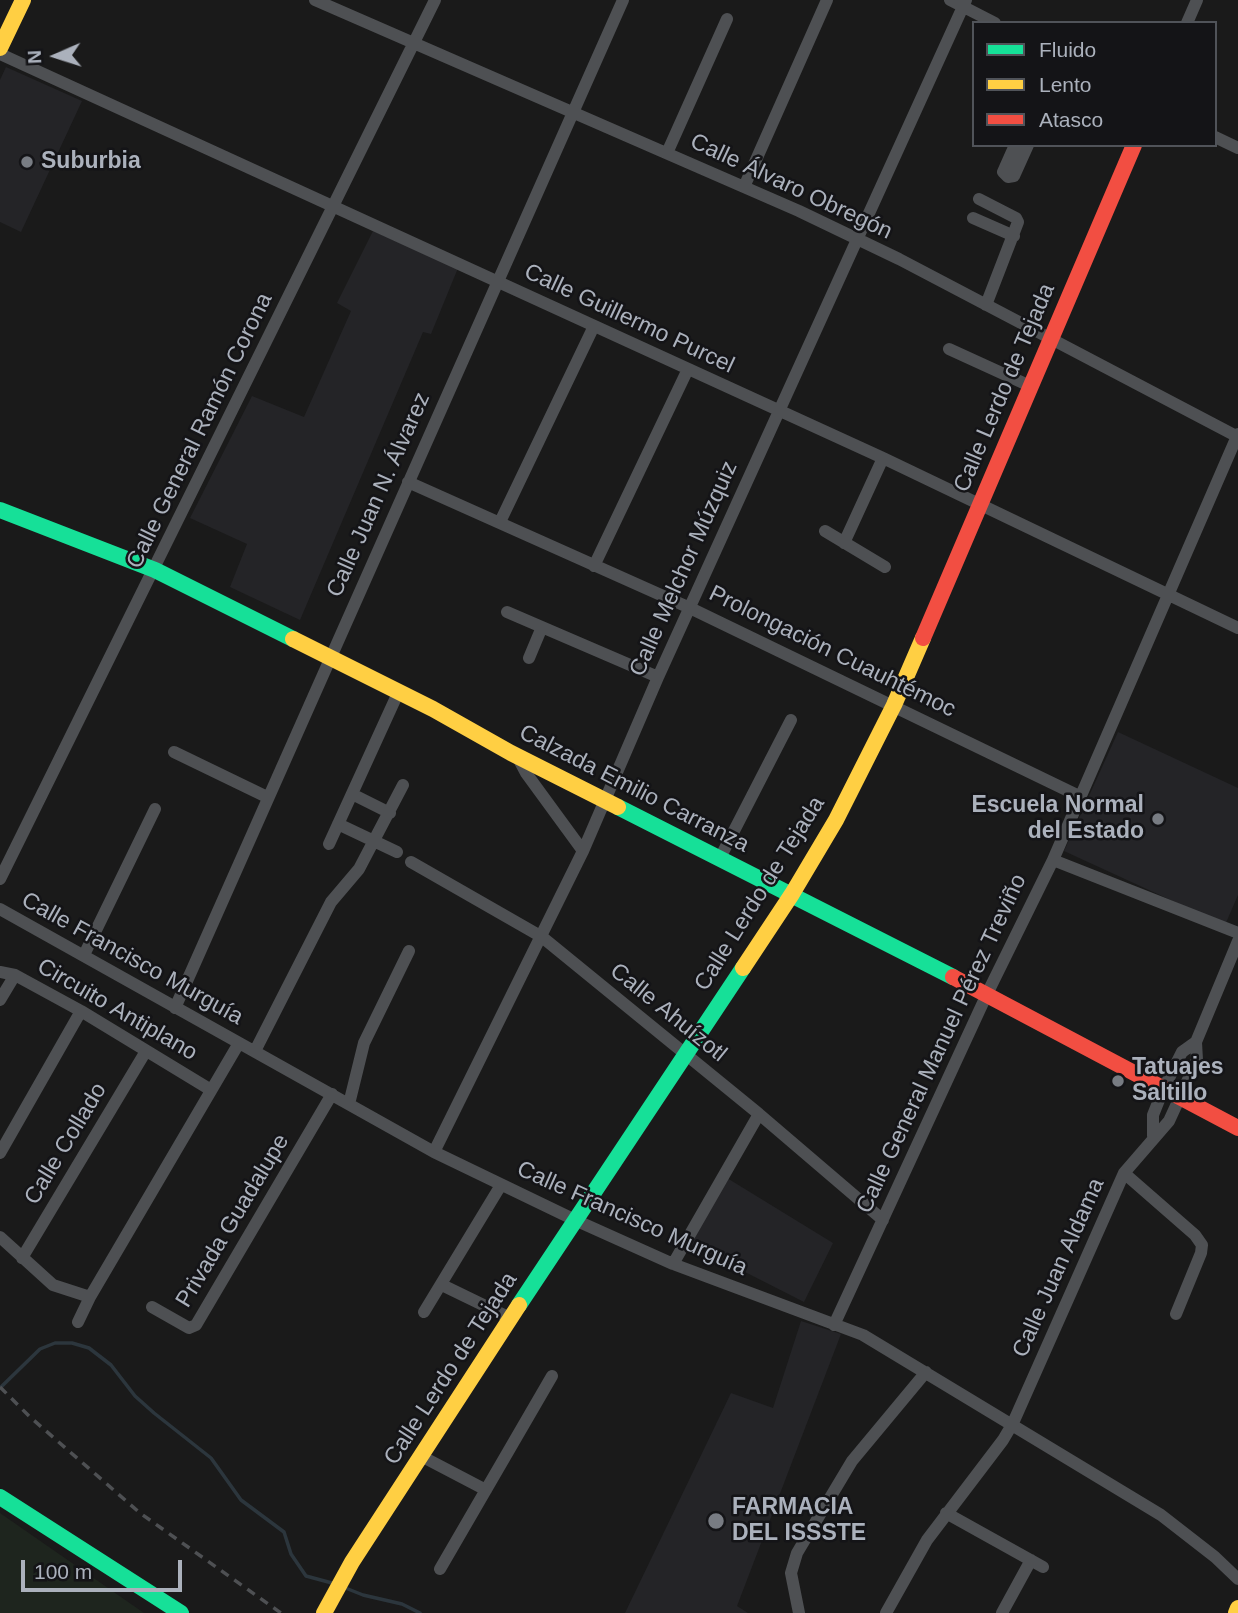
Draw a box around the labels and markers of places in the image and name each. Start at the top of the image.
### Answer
place label: Suburbia [41,148,141,176]
marker: Suburbia [19,154,35,170]
place label: Escuela Normal del Estado [971,792,1144,846]
marker: Escuela Normal del Estado [1150,811,1166,827]
place label: Tatuajes Saltillo [1132,1054,1224,1108]
marker: Tatuajes Saltillo [1110,1073,1126,1089]
place label: FARMACIA DEL ISSSTE [732,1494,866,1548]
marker: FARMACIA DEL ISSSTE [706,1511,726,1531]

